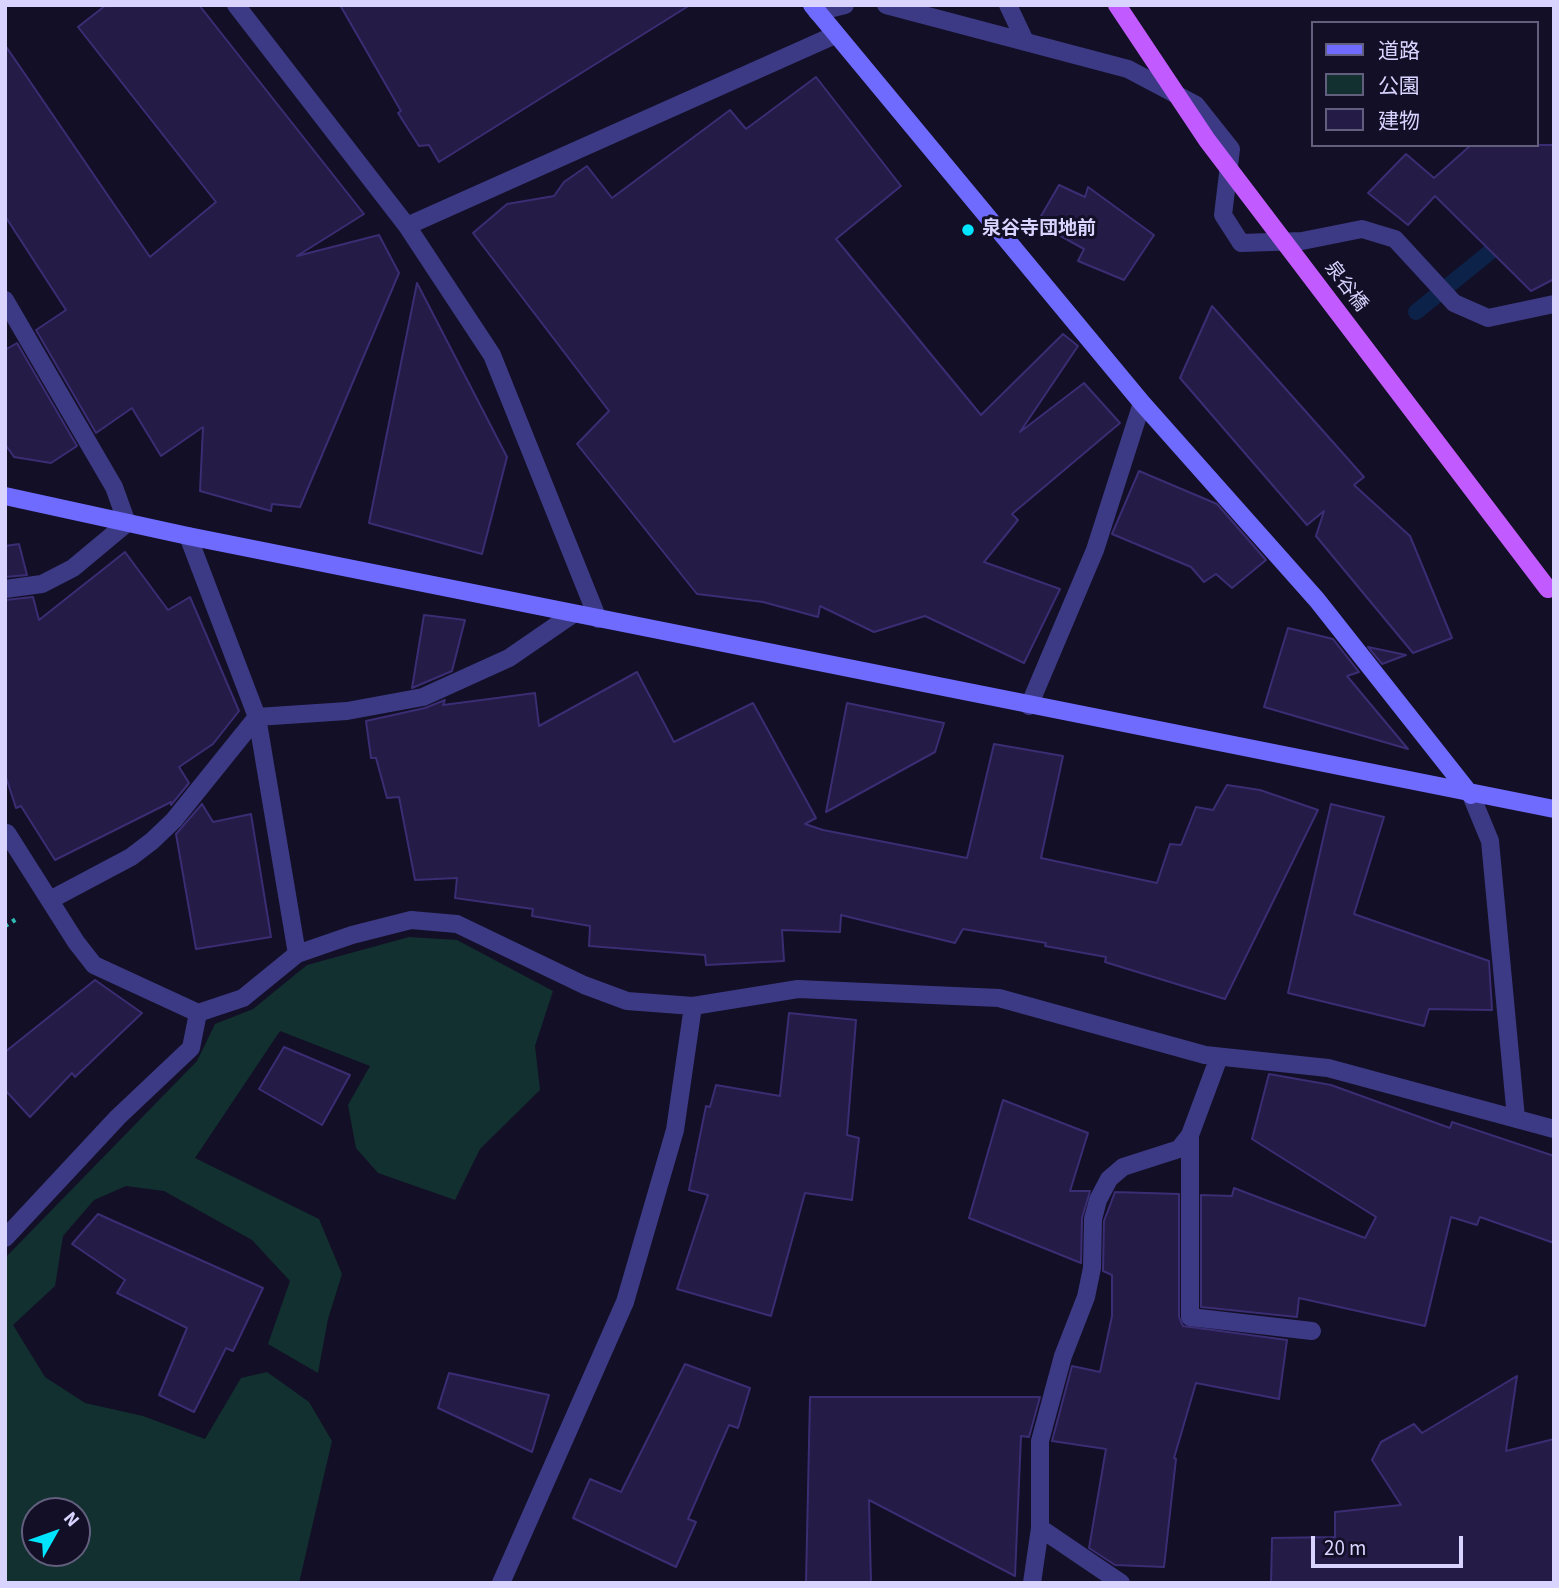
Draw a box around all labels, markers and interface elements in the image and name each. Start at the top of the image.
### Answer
legend [1310,21,1538,147]
text: 道路 [1378,36,1420,66]
text: 公園 [1378,71,1420,101]
text: 建物 [1378,106,1420,136]
place label: 泉谷寺団地前 [982,219,1096,241]
marker: 泉谷寺団地前 [960,222,976,238]
street label: 泉谷橋 [1319,257,1371,317]
north arrow [21,1497,91,1567]
text: N [57,1506,85,1533]
scale bar [1314,1522,1466,1566]
text: 20 m [1324,1533,1366,1563]

